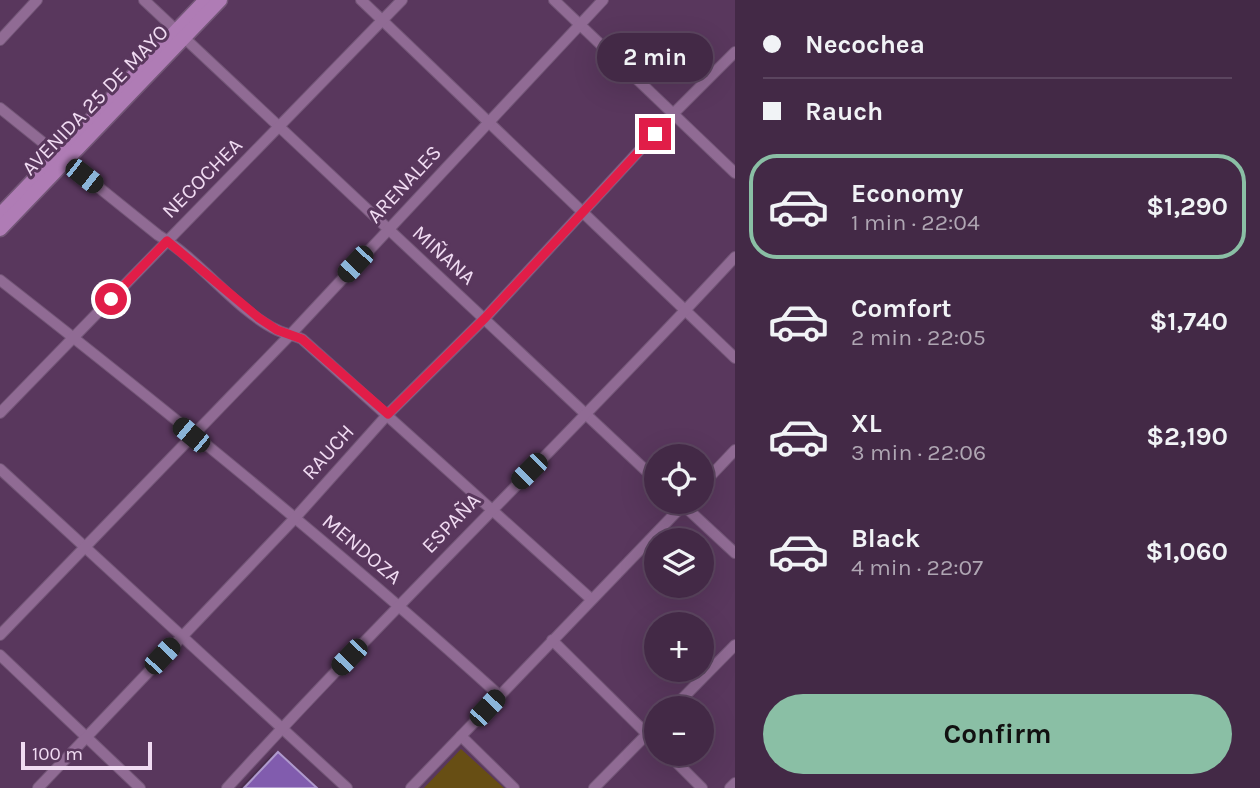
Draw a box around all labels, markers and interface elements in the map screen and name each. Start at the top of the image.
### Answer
street label: AVENIDA 25 DE MAYO [17,20,173,180]
text: Necochea [805,29,925,60]
callout: 2 min [597,32,713,82]
text: 2 min [623,44,687,71]
text: Rauch [805,96,883,127]
route end [639,118,671,150]
street label: NECOCHEA [157,133,247,223]
street label: ARENALES [362,140,446,228]
car [61,155,108,197]
icon: car [767,175,830,238]
text: Economy [851,178,963,209]
text: $1,290 [1146,191,1228,222]
text: 1 min · 22:04 [851,209,980,236]
street label: MIÑANA [408,220,480,290]
car [333,241,378,287]
route start [95,283,127,315]
icon: car [767,290,830,353]
text: Comfort [851,293,952,324]
text: $1,740 [1149,306,1228,337]
text: 2 min · 22:05 [851,324,986,351]
icon: car [767,405,830,468]
text: XL [851,408,882,439]
car [169,413,214,457]
street label: RAUCH [297,420,359,484]
text: $2,190 [1146,421,1228,452]
text: 3 min · 22:06 [851,439,986,466]
map controls [644,444,714,766]
button: locate [644,444,714,514]
car [507,449,552,493]
street label: ESPAÑA [417,488,485,558]
street label: MENDOZA [318,509,406,589]
icon: car [767,520,830,583]
text: Black [851,523,920,554]
button: layers [644,528,714,598]
text: $1,060 [1146,536,1228,567]
text: 4 min · 22:07 [851,554,983,581]
button: + [644,612,714,682]
car [140,633,185,679]
car [327,635,372,679]
car [465,685,510,731]
button: Confirm [763,694,1232,774]
button: − [644,696,714,766]
scale bar [21,739,152,771]
text: 100 m [32,743,83,765]

